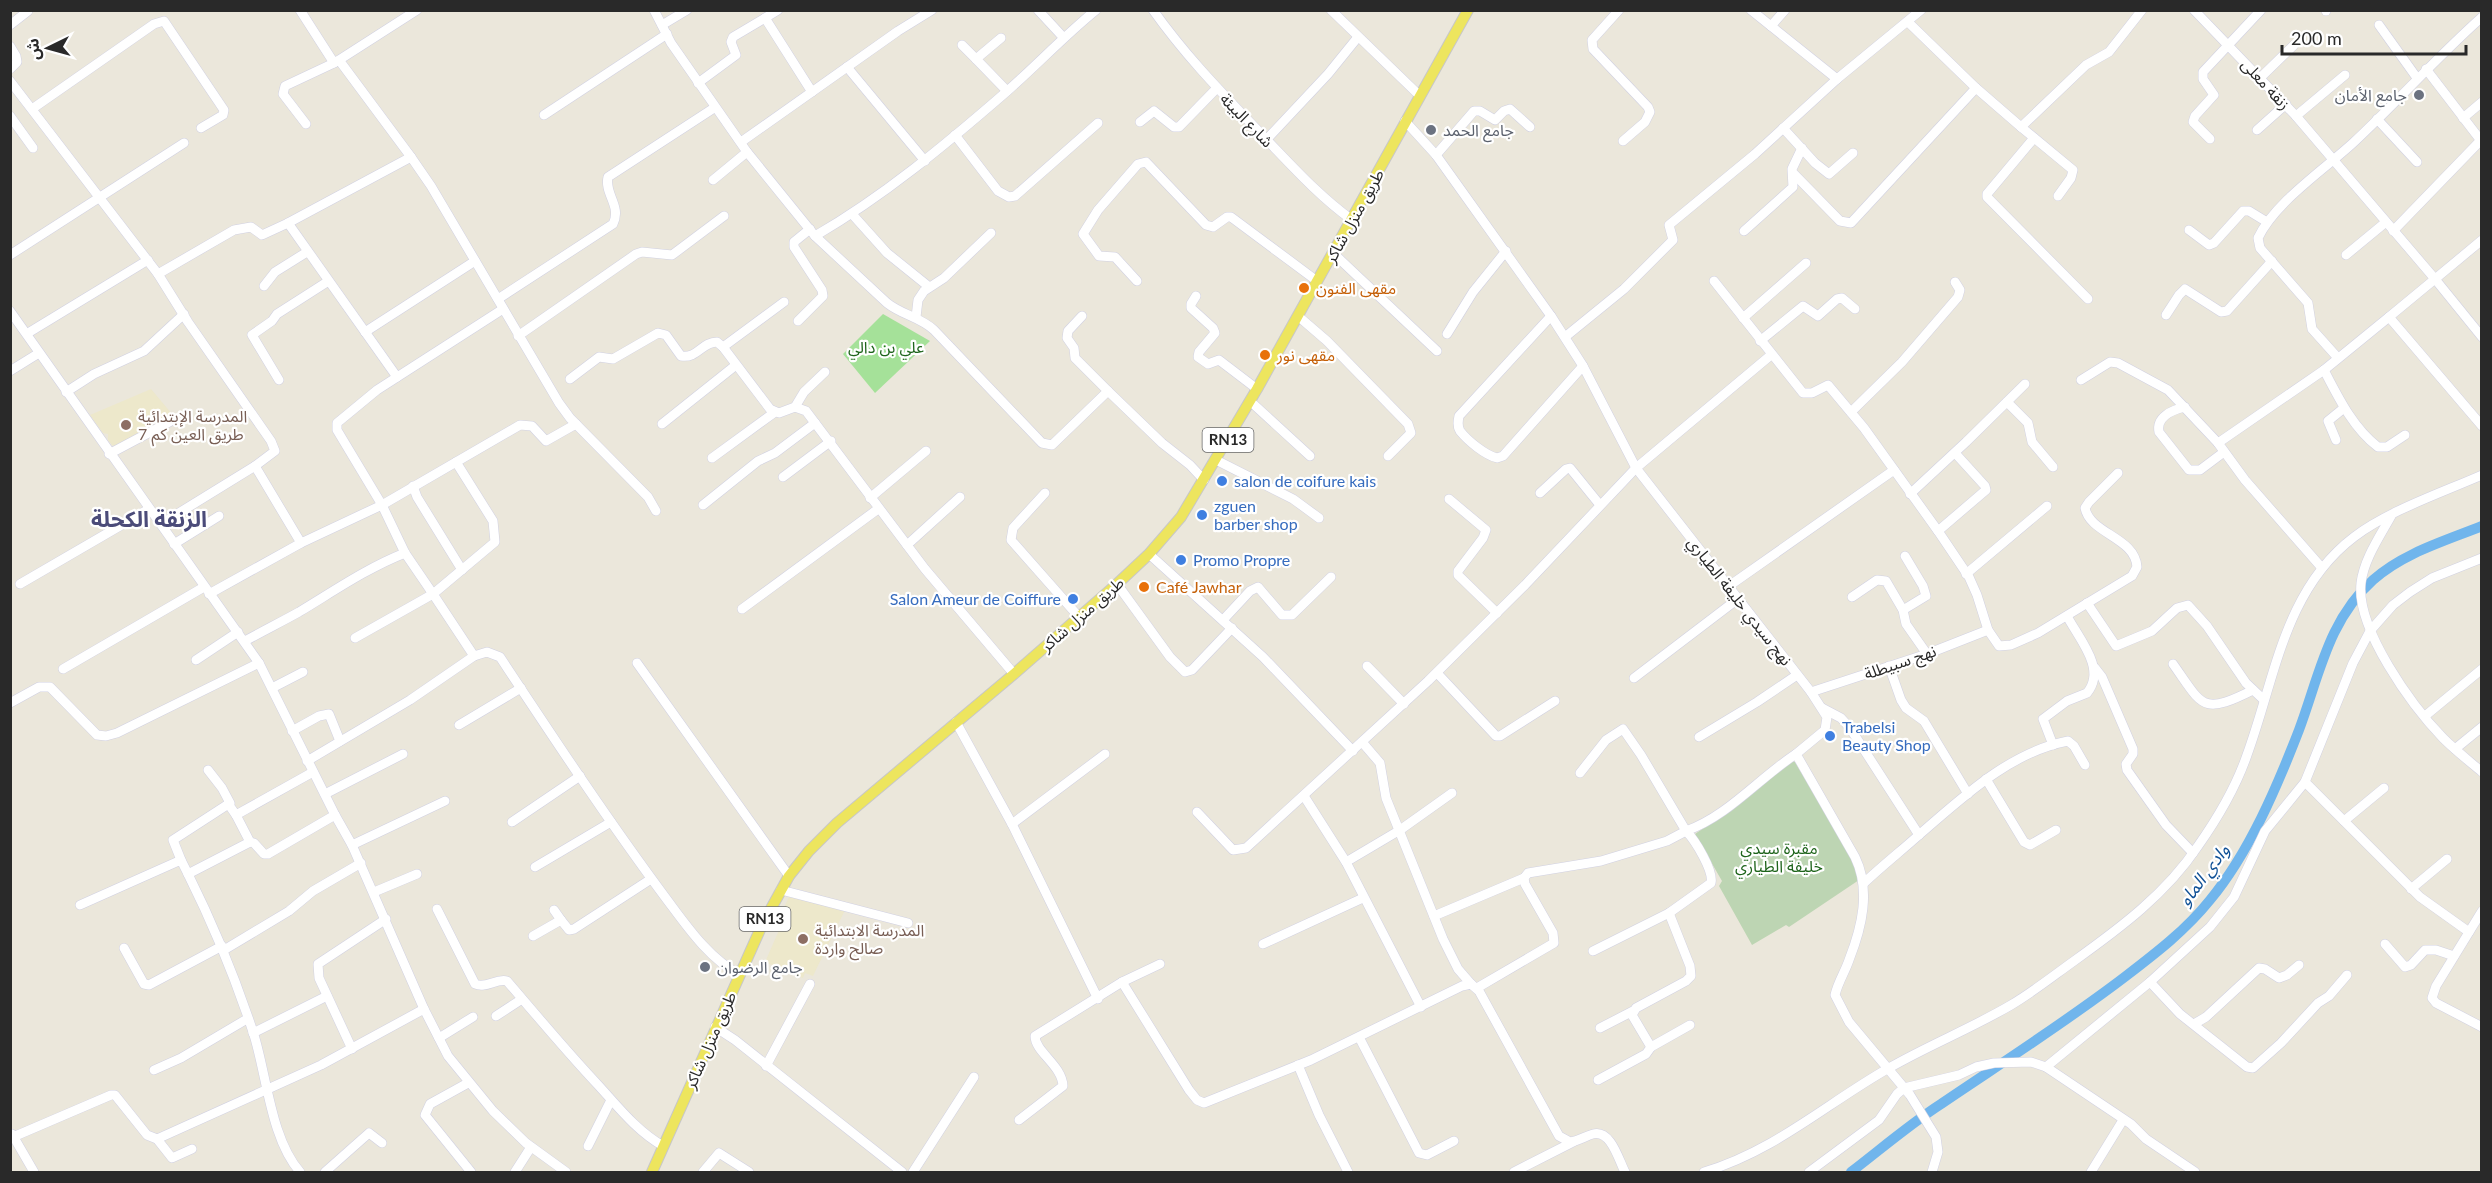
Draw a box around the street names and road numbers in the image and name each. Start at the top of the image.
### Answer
street label: زنقة معلى [2237,54,2295,114]
street label: شارع البيئة [1214,89,1278,153]
street label: طريق منزل شاكر [1320,166,1389,268]
road number: RN13 [1202,428,1254,452]
street label: نهج سيدي خليفة الطياري [1681,533,1797,671]
street label: طريق منزل شاكر [1035,572,1129,657]
street label: نهج سبيطلة [1861,640,1940,686]
road number: RN13 [740,907,790,931]
street label: طريق منزل شاكر [679,988,741,1093]

